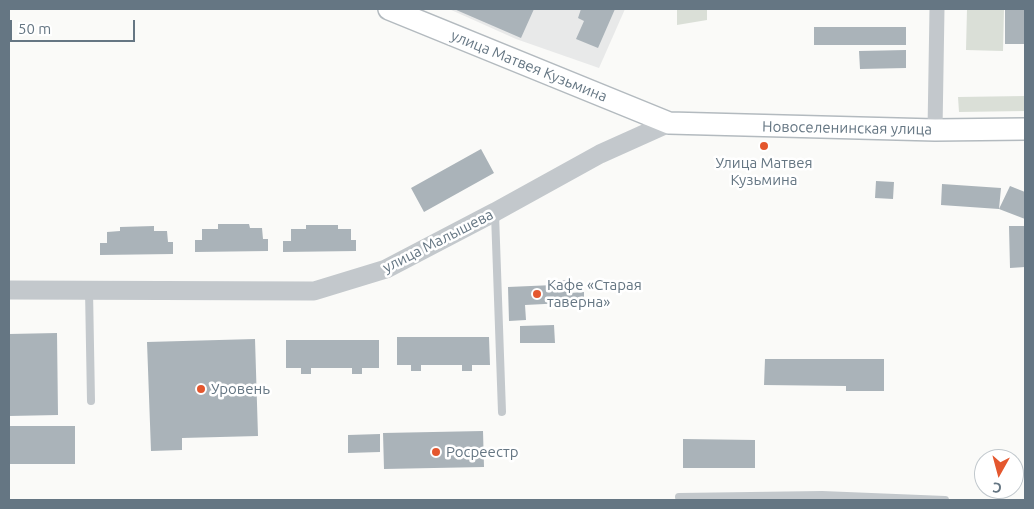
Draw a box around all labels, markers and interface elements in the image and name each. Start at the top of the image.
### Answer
scale bar [12,10,138,42]
text: 50 m [18,20,51,37]
street label: улица Матвея Кузьмина [448,26,610,106]
street label: Новоселенинская улица [762,118,932,138]
marker: Улица Матвея Кузьмина [758,140,770,152]
place label: Улица Матвея Кузьмина [715,154,813,189]
street label: улица Малышева [380,205,496,277]
place label: Кафе «Старая таверна» [547,276,642,311]
marker: Кафе «Старая таверна» [531,288,543,300]
place label: Уровень [211,380,270,398]
marker: Уровень [195,383,207,395]
place label: Росреестр [446,443,518,461]
marker: Росреестр [430,446,442,458]
north arrow [974,449,1024,499]
text: С [992,479,1003,496]

